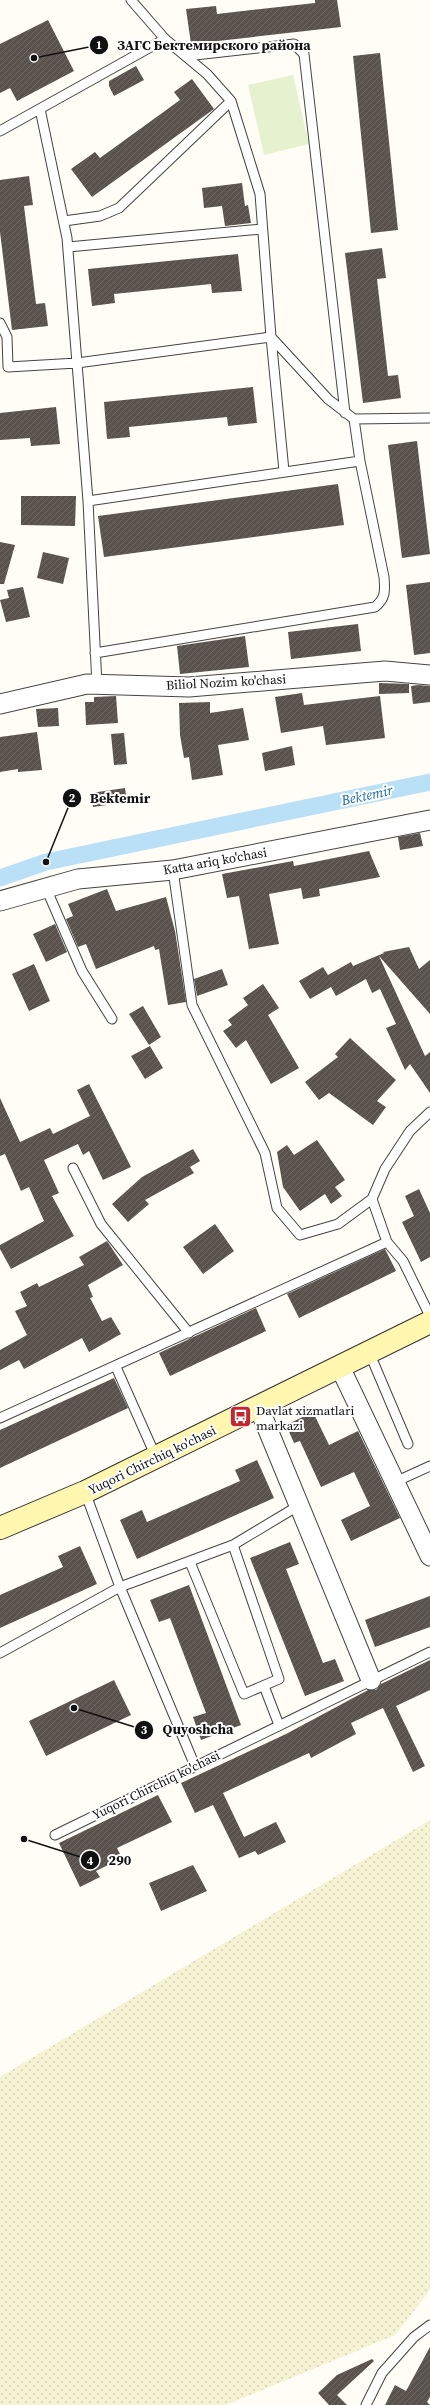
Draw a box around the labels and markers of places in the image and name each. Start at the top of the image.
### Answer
callout: ЗАГС Бектемирского района [89,32,318,58]
callout: Bektemir [62,785,158,811]
place label: Davlat xizmatlari markazi [256,1402,354,1434]
bus stop icon: Davlat xizmatlari markazi [228,1404,254,1430]
callout: Quyoshcha [134,1717,241,1743]
callout: 290 [80,1847,139,1873]

